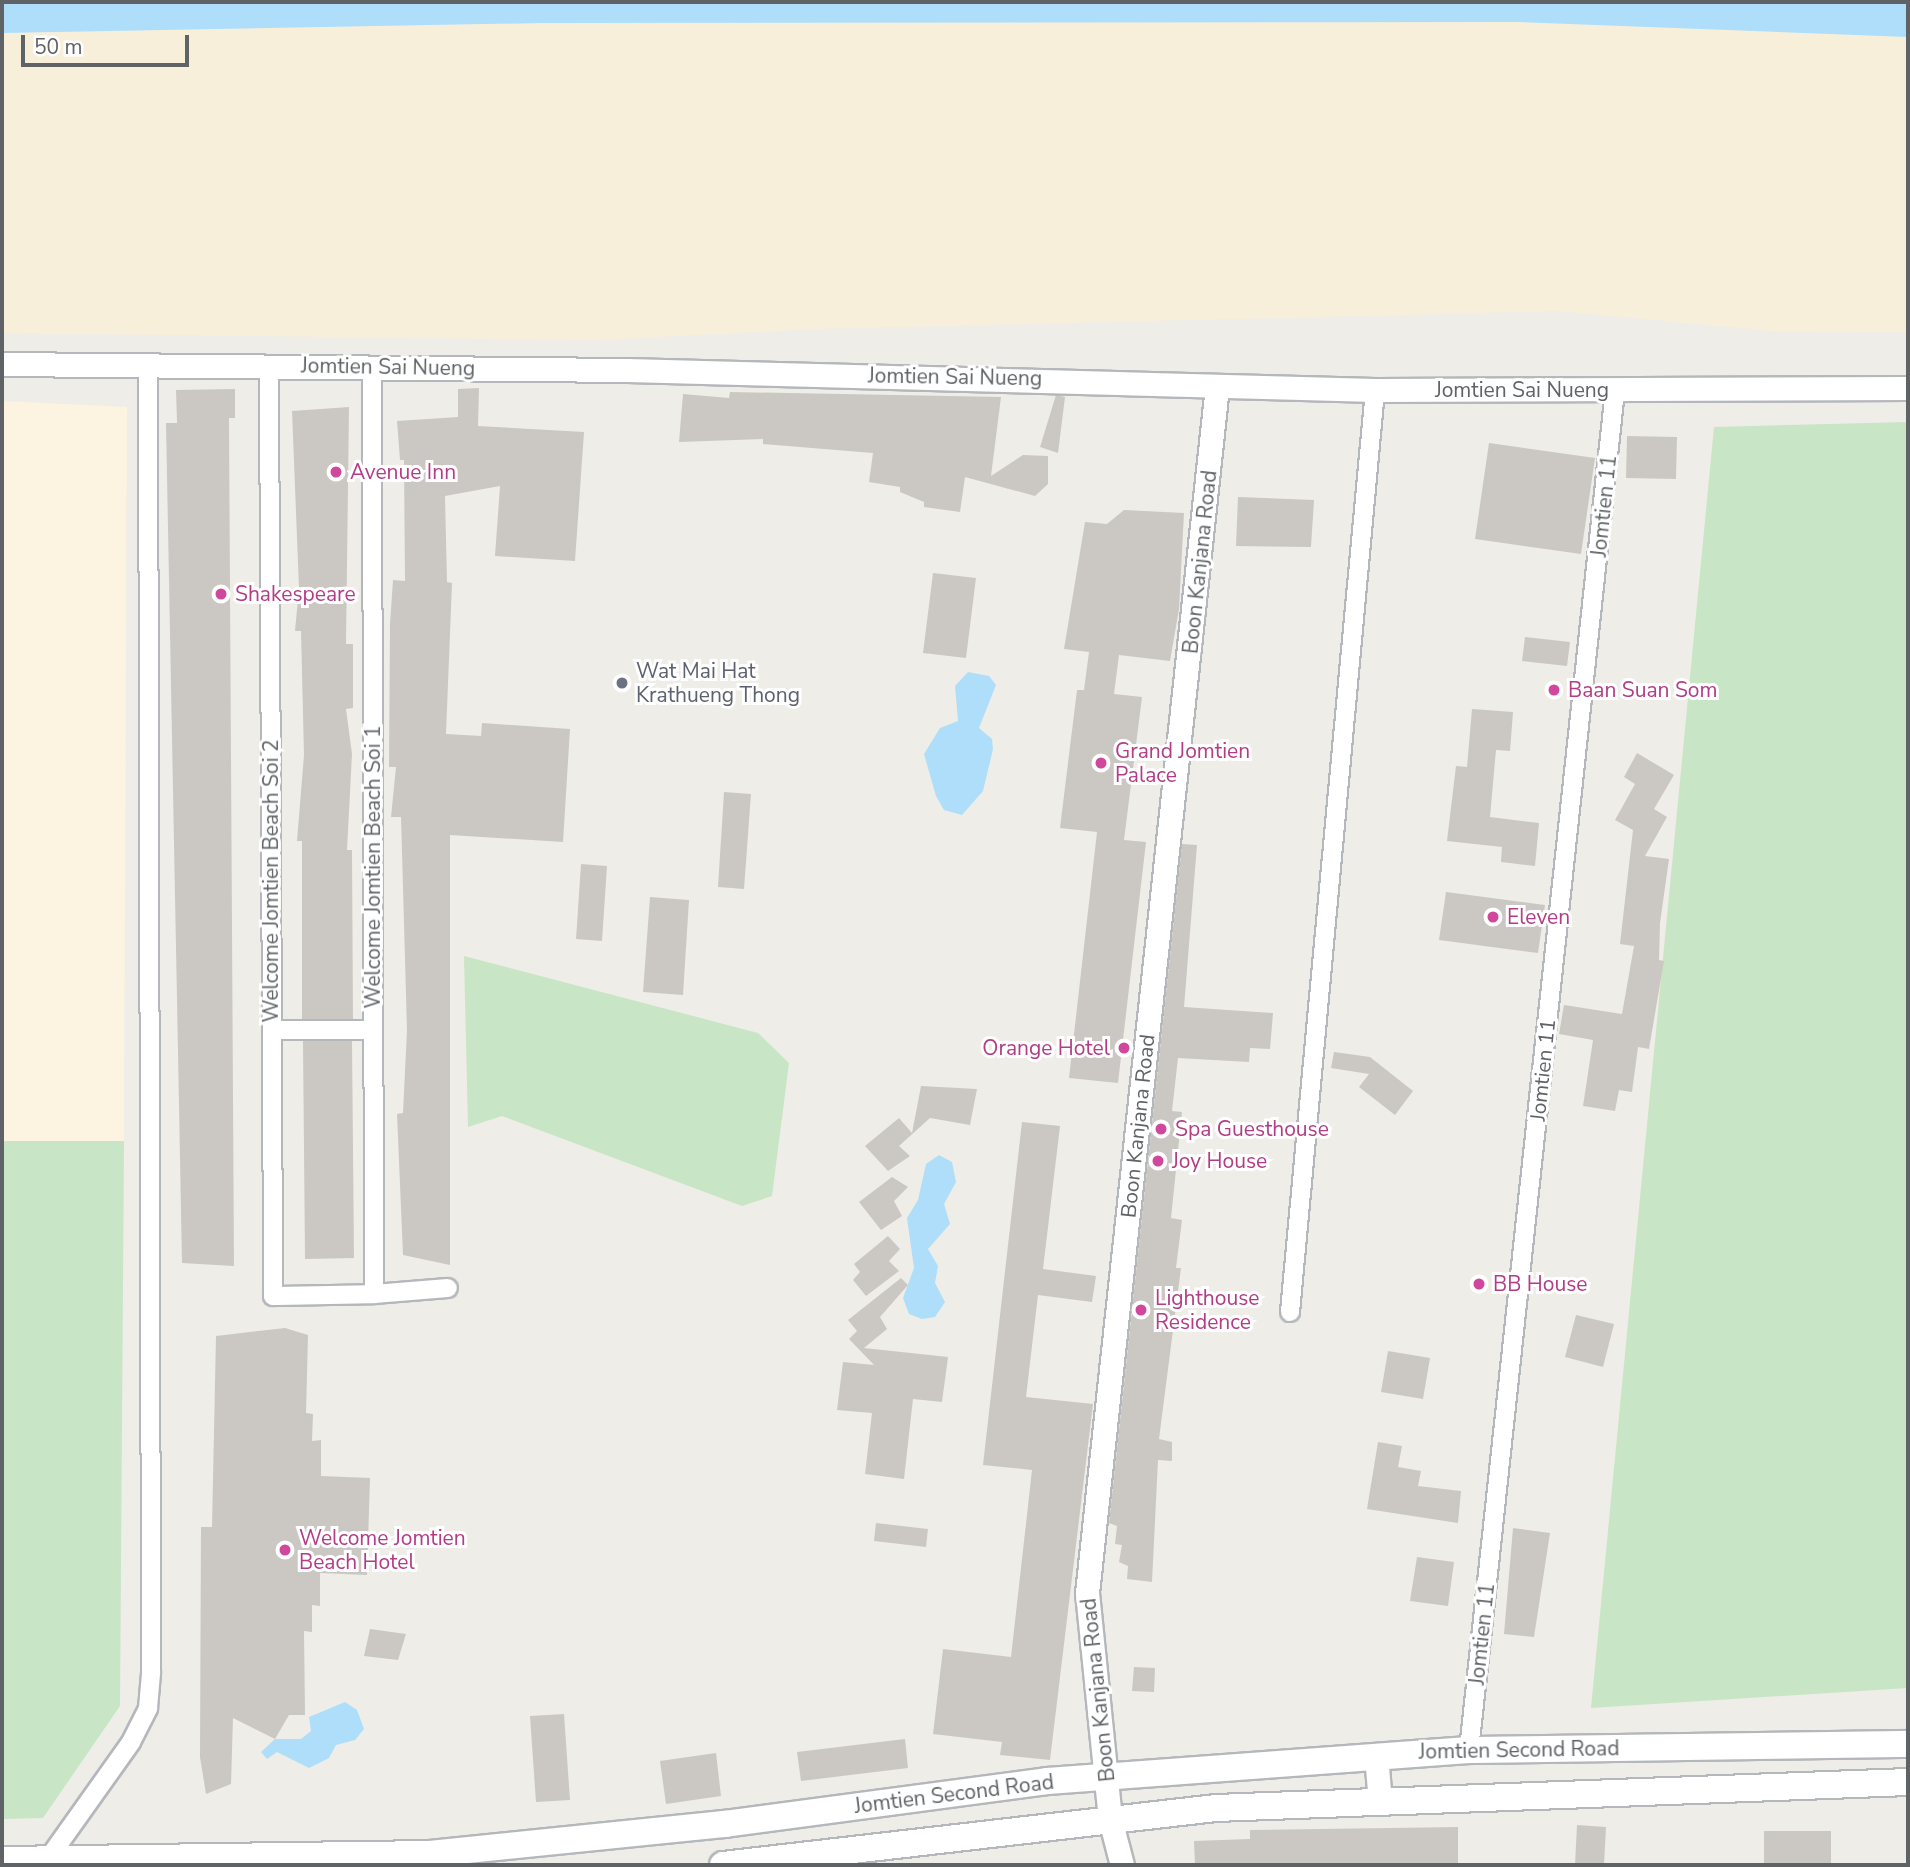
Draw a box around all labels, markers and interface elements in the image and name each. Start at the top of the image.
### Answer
scale bar [24,21,192,65]
text: 50 m [34,33,83,61]
street label: Jomtien Sai Nueng [301,353,475,381]
street label: Jomtien Sai Nueng [868,363,1042,391]
street label: Jomtien Sai Nueng [1435,377,1609,403]
street label: Jomtien 11 [1586,454,1622,558]
place label: Avenue Inn [350,459,456,485]
marker: Avenue Inn [328,464,344,480]
street label: Boon Kanjana Road [1178,469,1222,655]
place label: Shakespeare [235,581,356,607]
marker: Shakespeare [213,586,229,602]
place label: Wat Mai Hat Krathueng Thong [636,658,800,708]
marker: Wat Mai Hat Krathueng Thong [614,675,630,691]
place label: Baan Suan Som [1568,677,1717,703]
marker: Baan Suan Som [1546,682,1562,698]
street label: Welcome Jomtien Beach Soi 1 [360,725,386,1009]
place label: Grand Jomtien Palace [1115,738,1250,788]
street label: Welcome Jomtien Beach Soi 2 [258,739,284,1023]
marker: Grand Jomtien Palace [1093,755,1109,771]
place label: Eleven [1507,904,1570,930]
marker: Eleven [1485,909,1501,925]
street label: Jomtien 11 [1525,1018,1561,1122]
street label: Boon Kanjana Road [1116,1033,1160,1219]
place label: Orange Hotel [982,1035,1110,1061]
marker: Orange Hotel [1116,1040,1132,1056]
place label: Spa Guesthouse [1175,1116,1329,1142]
marker: Spa Guesthouse [1153,1121,1169,1137]
place label: Joy House [1172,1148,1267,1174]
marker: Joy House [1150,1153,1166,1169]
place label: BB House [1493,1271,1587,1297]
marker: BB House [1471,1276,1487,1292]
place label: Lighthouse Residence [1155,1285,1260,1335]
marker: Lighthouse Residence [1133,1302,1149,1318]
place label: Welcome Jomtien Beach Hotel [299,1525,466,1575]
marker: Welcome Jomtien Beach Hotel [277,1542,293,1558]
street label: Jomtien 11 [1464,1582,1500,1686]
street label: Boon Kanjana Road [1076,1597,1120,1783]
street label: Jomtien Second Road [1418,1736,1620,1764]
street label: Jomtien Second Road [853,1769,1055,1819]

